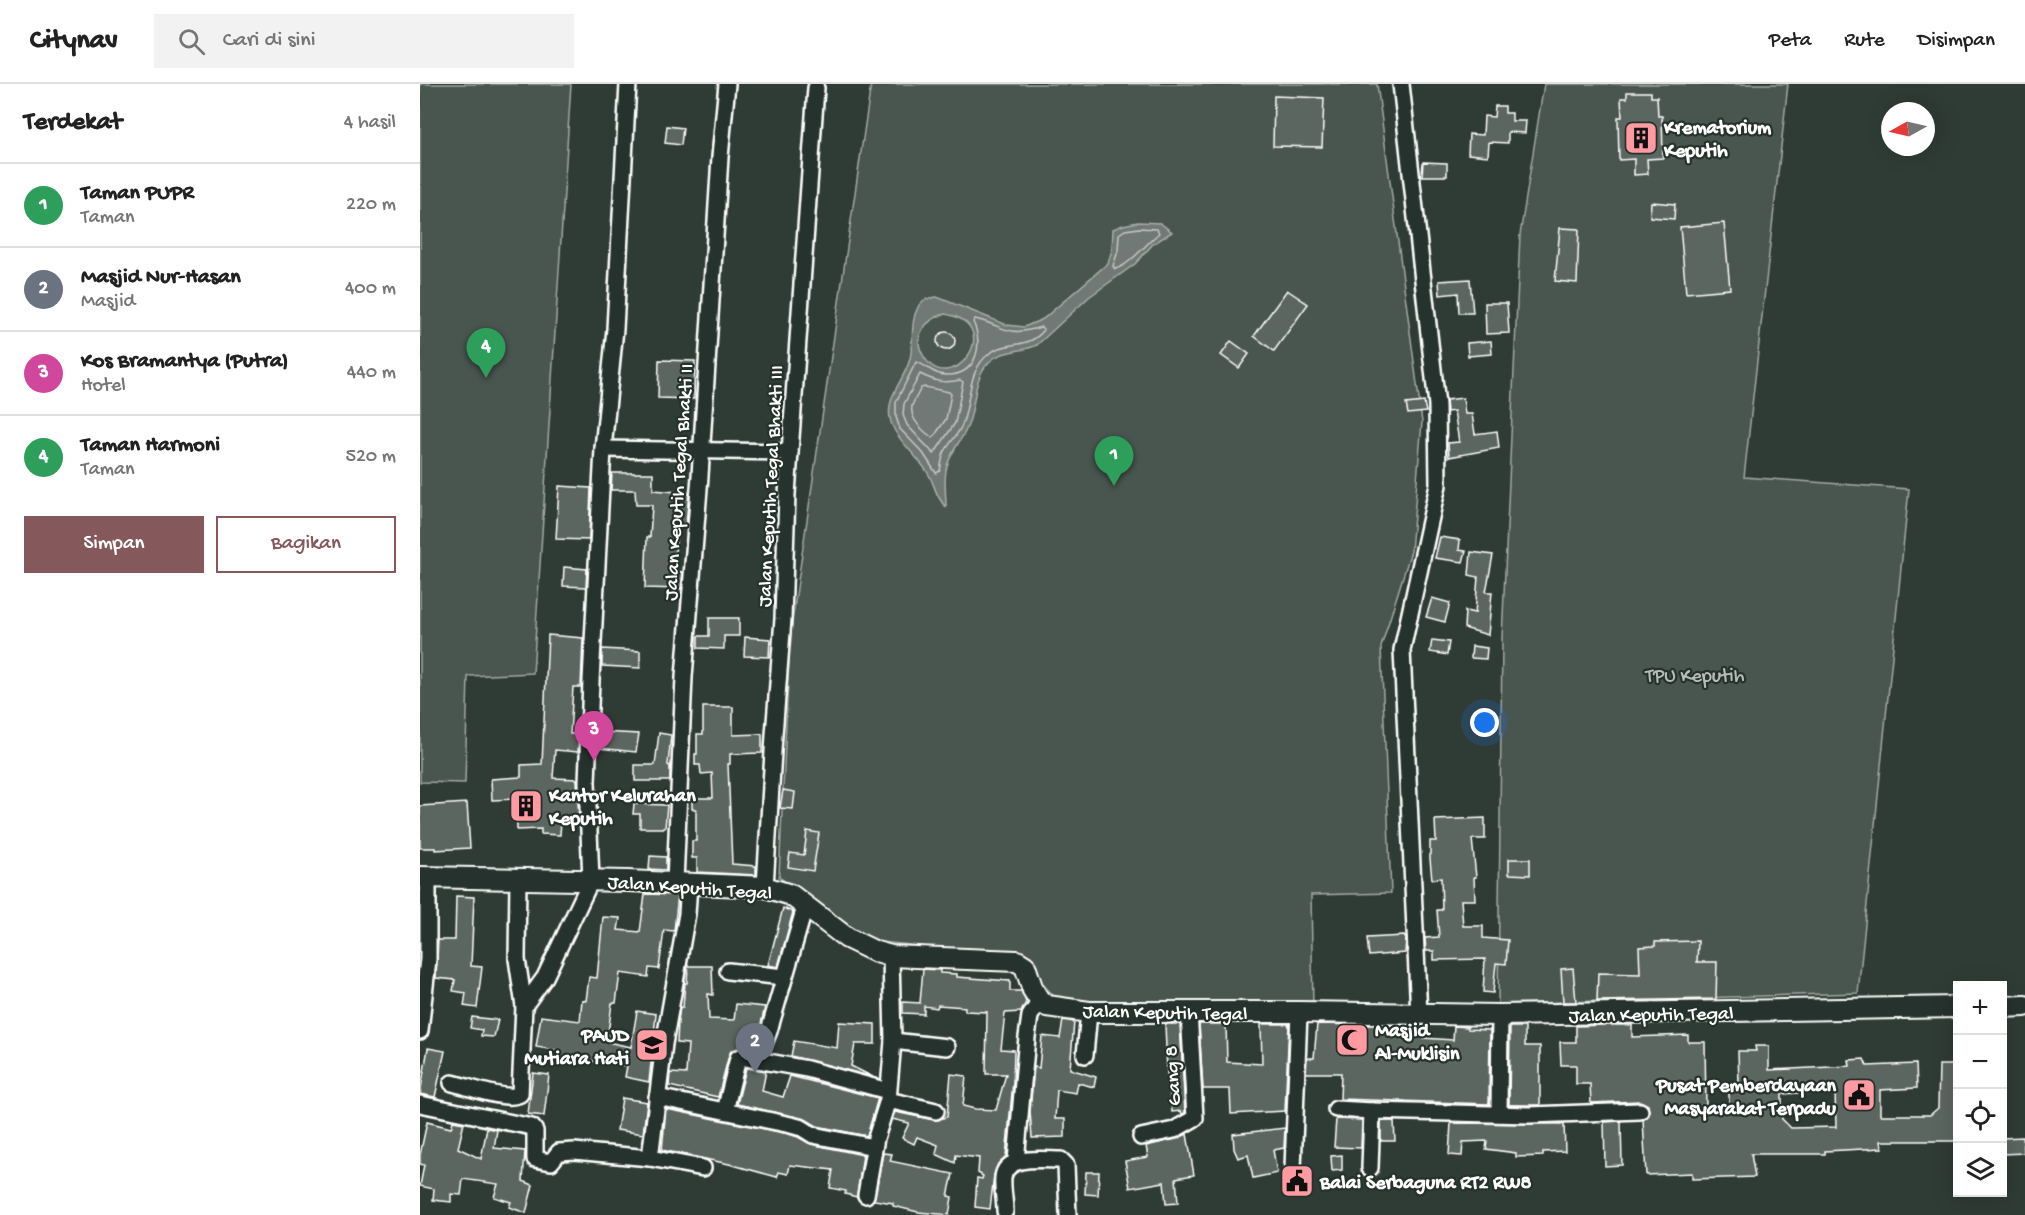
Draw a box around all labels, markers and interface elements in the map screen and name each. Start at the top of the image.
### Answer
search box [154,14,574,68]
text: Citynav [30,25,118,58]
icon: search [175,25,208,58]
text: Cari di sini [223,28,316,54]
text: Peta [1769,29,1811,54]
text: Rute [1844,29,1885,54]
text: Disimpan [1918,29,1995,54]
north arrow [1881,102,1935,156]
text: Terdekat [24,108,122,139]
text: 4 hasil [344,112,396,135]
place label: Krematorium Keputih [1663,118,1772,164]
building icon: Krematorium Keputih [1623,120,1659,156]
text: Taman PUPR [81,181,194,207]
text: 1 [39,194,48,217]
text: 220 m [346,194,396,217]
text: Taman [81,207,135,230]
text: Masjid Nur-Hasan [81,265,241,291]
text: 2 [39,278,48,301]
text: 400 m [345,278,396,301]
text: Masjid [81,291,135,314]
pin: 4 [466,328,506,378]
text: Kos Bramantya (Putra) [81,349,289,375]
text: 3 [38,362,49,385]
text: 440 m [347,362,396,385]
street label: Jalan Keputih Tegal Bhakti II [661,363,700,601]
street label: Jalan Keputih Tegal Bhakti III [755,365,790,608]
text: Hotel [81,375,126,398]
text: Taman Harmoni [81,433,220,459]
pin: 1 [1094,436,1134,486]
text: 4 [39,446,48,469]
text: 520 m [345,446,396,469]
text: Taman [81,459,135,482]
button: Simpan [24,516,204,573]
button: Bagikan [216,516,396,573]
park label: TPU Keputih [1645,666,1745,689]
your location [1470,708,1499,737]
pin: 3 [574,712,614,761]
place label: Kantor Kelurahan Keputih [548,786,696,832]
building icon: Kantor Kelurahan Keputih [508,788,544,824]
street label: Jalan Keputih Tegal [607,872,773,907]
map controls [1953,981,2007,1197]
button: + [1953,981,2007,1035]
street label: Jalan Keputih Tegal [1082,1002,1248,1027]
street label: Jalan Keputih Tegal [1568,1004,1734,1029]
place label: Masjid Al-Muklisin [1374,1021,1460,1067]
mosque icon: Masjid Al-Muklisin [1334,1022,1370,1058]
pin: 2 [736,1024,774,1073]
place label: PAUD Mutiara Hati [524,1026,630,1072]
school or university icon: PAUD Mutiara Hati [634,1027,670,1063]
button: − [1953,1035,2007,1089]
street label: Gang 8 [1161,1045,1188,1107]
place label: Pusat Pemberdayaan Masyarakat Terpadu [1655,1076,1837,1122]
public building icon: Pusat Pemberdayaan Masyarakat Terpadu [1841,1077,1877,1113]
button: locate [1953,1089,2007,1143]
button: layers [1953,1143,2007,1197]
public building icon: Balai Serbaguna RT2 RW8 [1279,1163,1315,1199]
place label: Balai Serbaguna RT2 RW8 [1319,1173,1532,1196]

